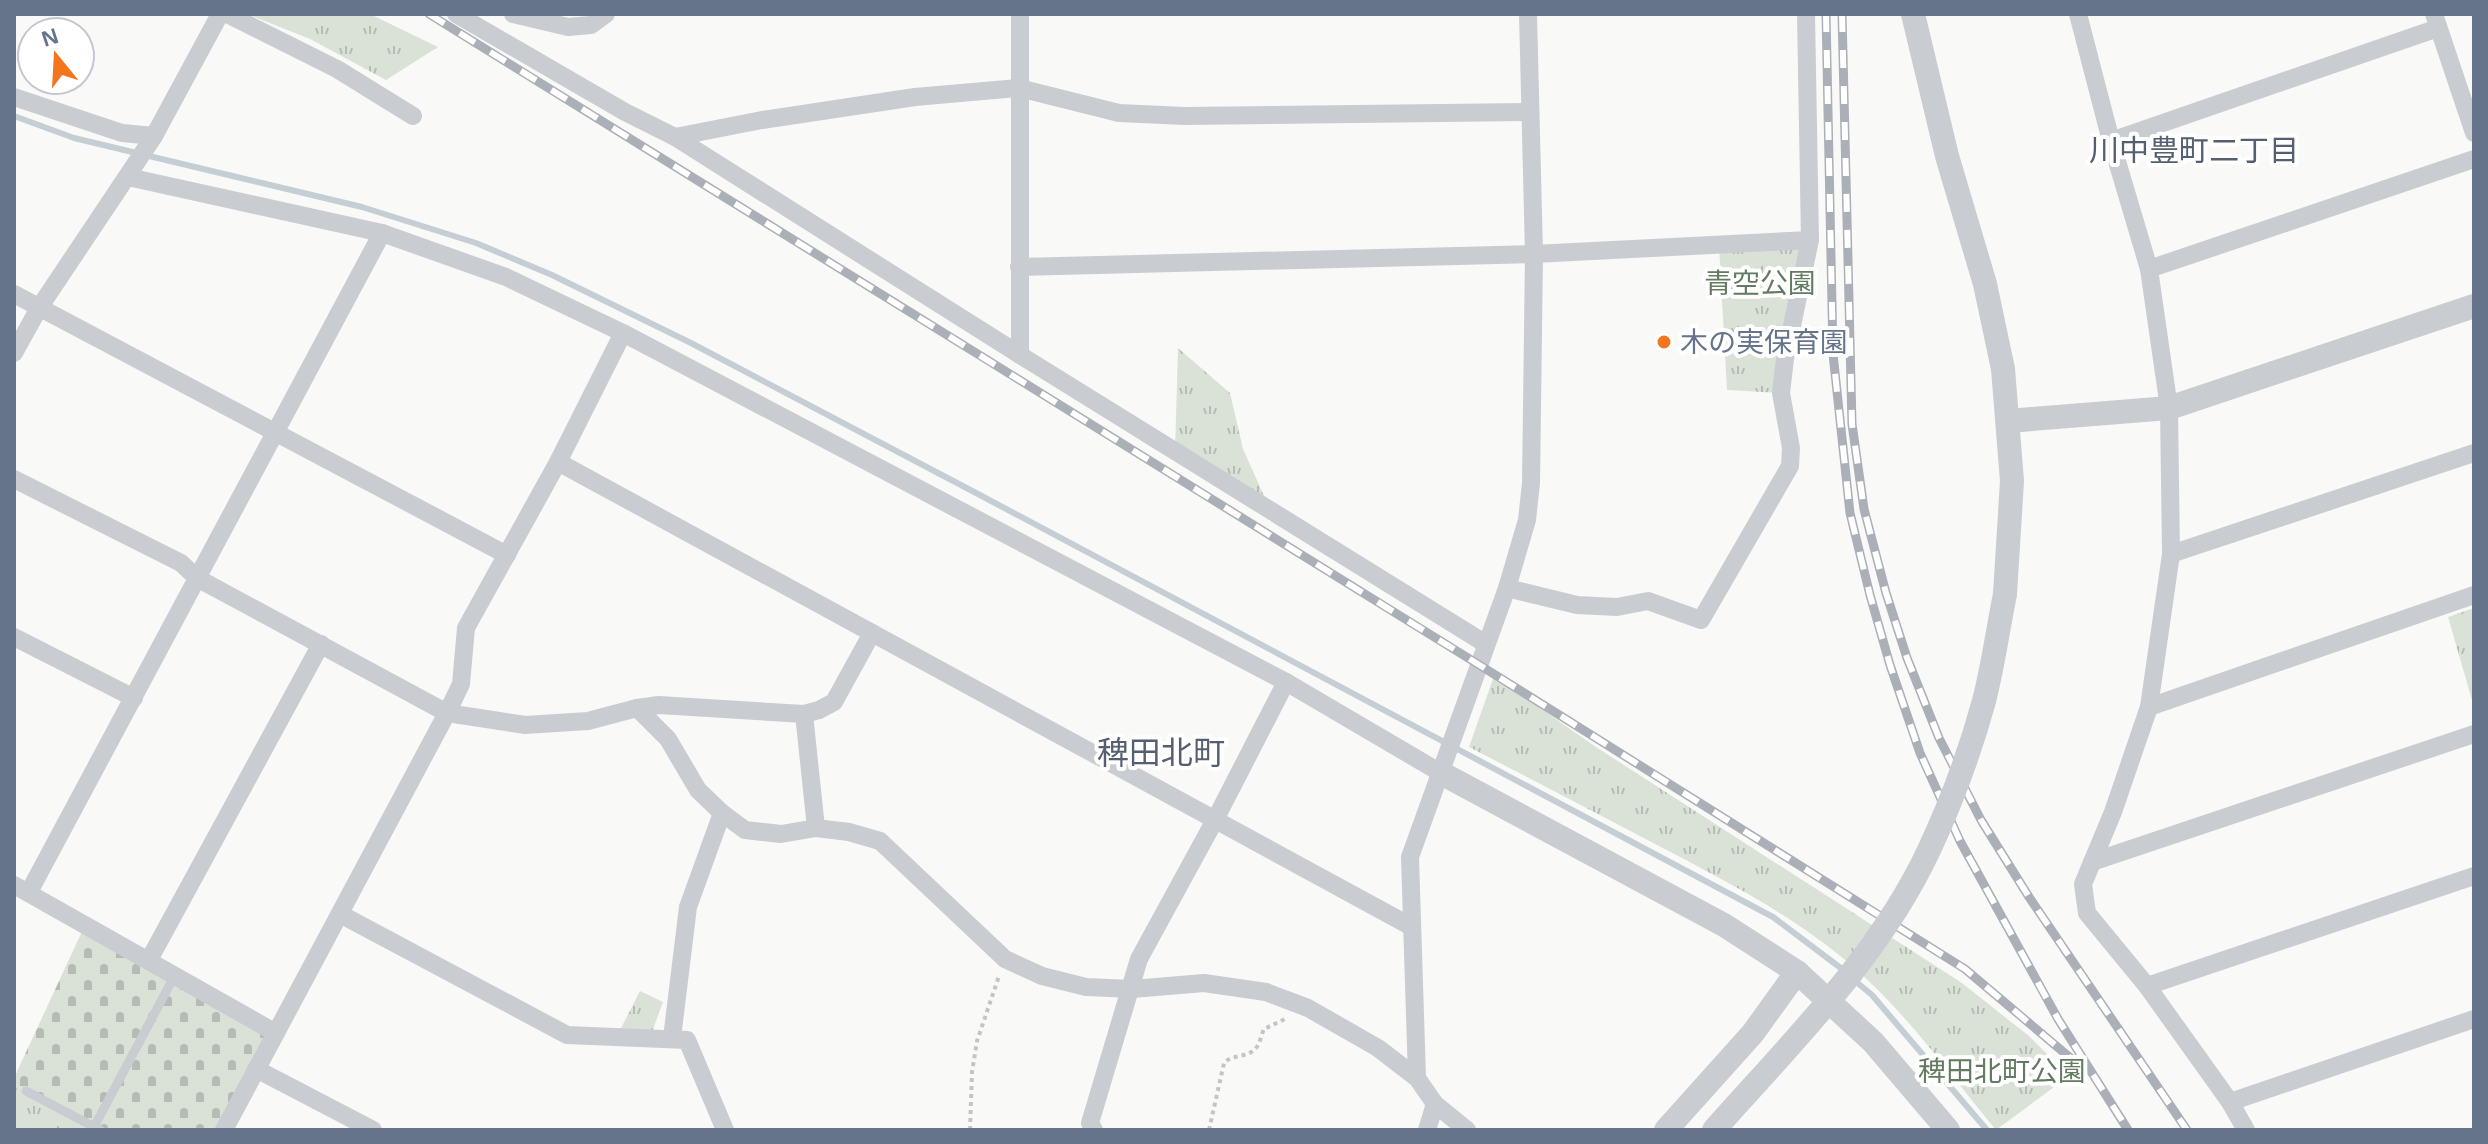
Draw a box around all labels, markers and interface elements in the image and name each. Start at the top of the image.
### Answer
north arrow [16,16,96,96]
text: N [39,23,61,52]
district label: 川中豊町二丁目 [2089,134,2299,167]
park label: 青空公園 [1704,268,1816,299]
place label: 木の実保育園 [1680,327,1848,358]
marker: 木の実保育園 [1655,333,1673,351]
district label: 稗田北町 [1097,735,1225,771]
park label: 稗田北町公園 [1918,1056,2086,1087]

